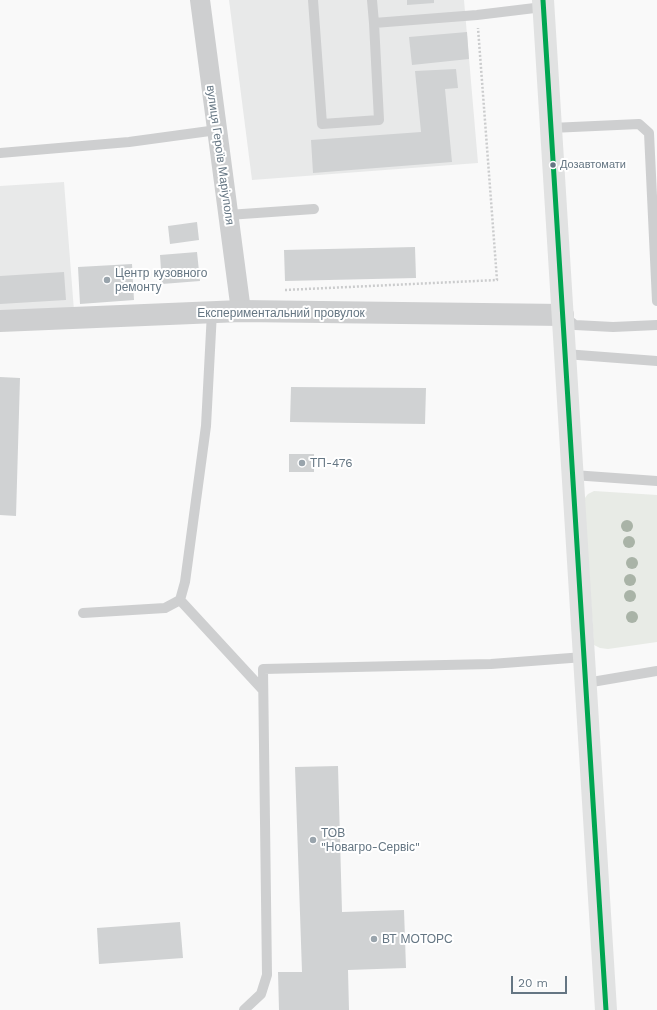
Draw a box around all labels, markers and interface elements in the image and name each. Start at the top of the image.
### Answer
street label: вулиця Героїв Маріуполя [203,84,237,226]
place label: Дозавтомати [560,158,626,172]
marker: Дозавтомати [548,160,558,170]
place label: Центр кузовного ремонту [115,266,207,294]
marker: Центр кузовного ремонту [102,275,112,285]
street label: Експериментальний провулок [197,306,365,320]
place label: ТП-476 [310,456,353,470]
marker: ТП-476 [297,458,307,468]
place label: ТОВ "Новагро-Сервіс" [321,826,420,854]
marker: ТОВ "Новагро-Сервіс" [308,835,318,845]
place label: ВТ МОТОРС [382,932,453,946]
marker: ВТ МОТОРС [369,934,379,944]
scale bar [513,968,569,994]
text: 20 m [518,976,548,990]

